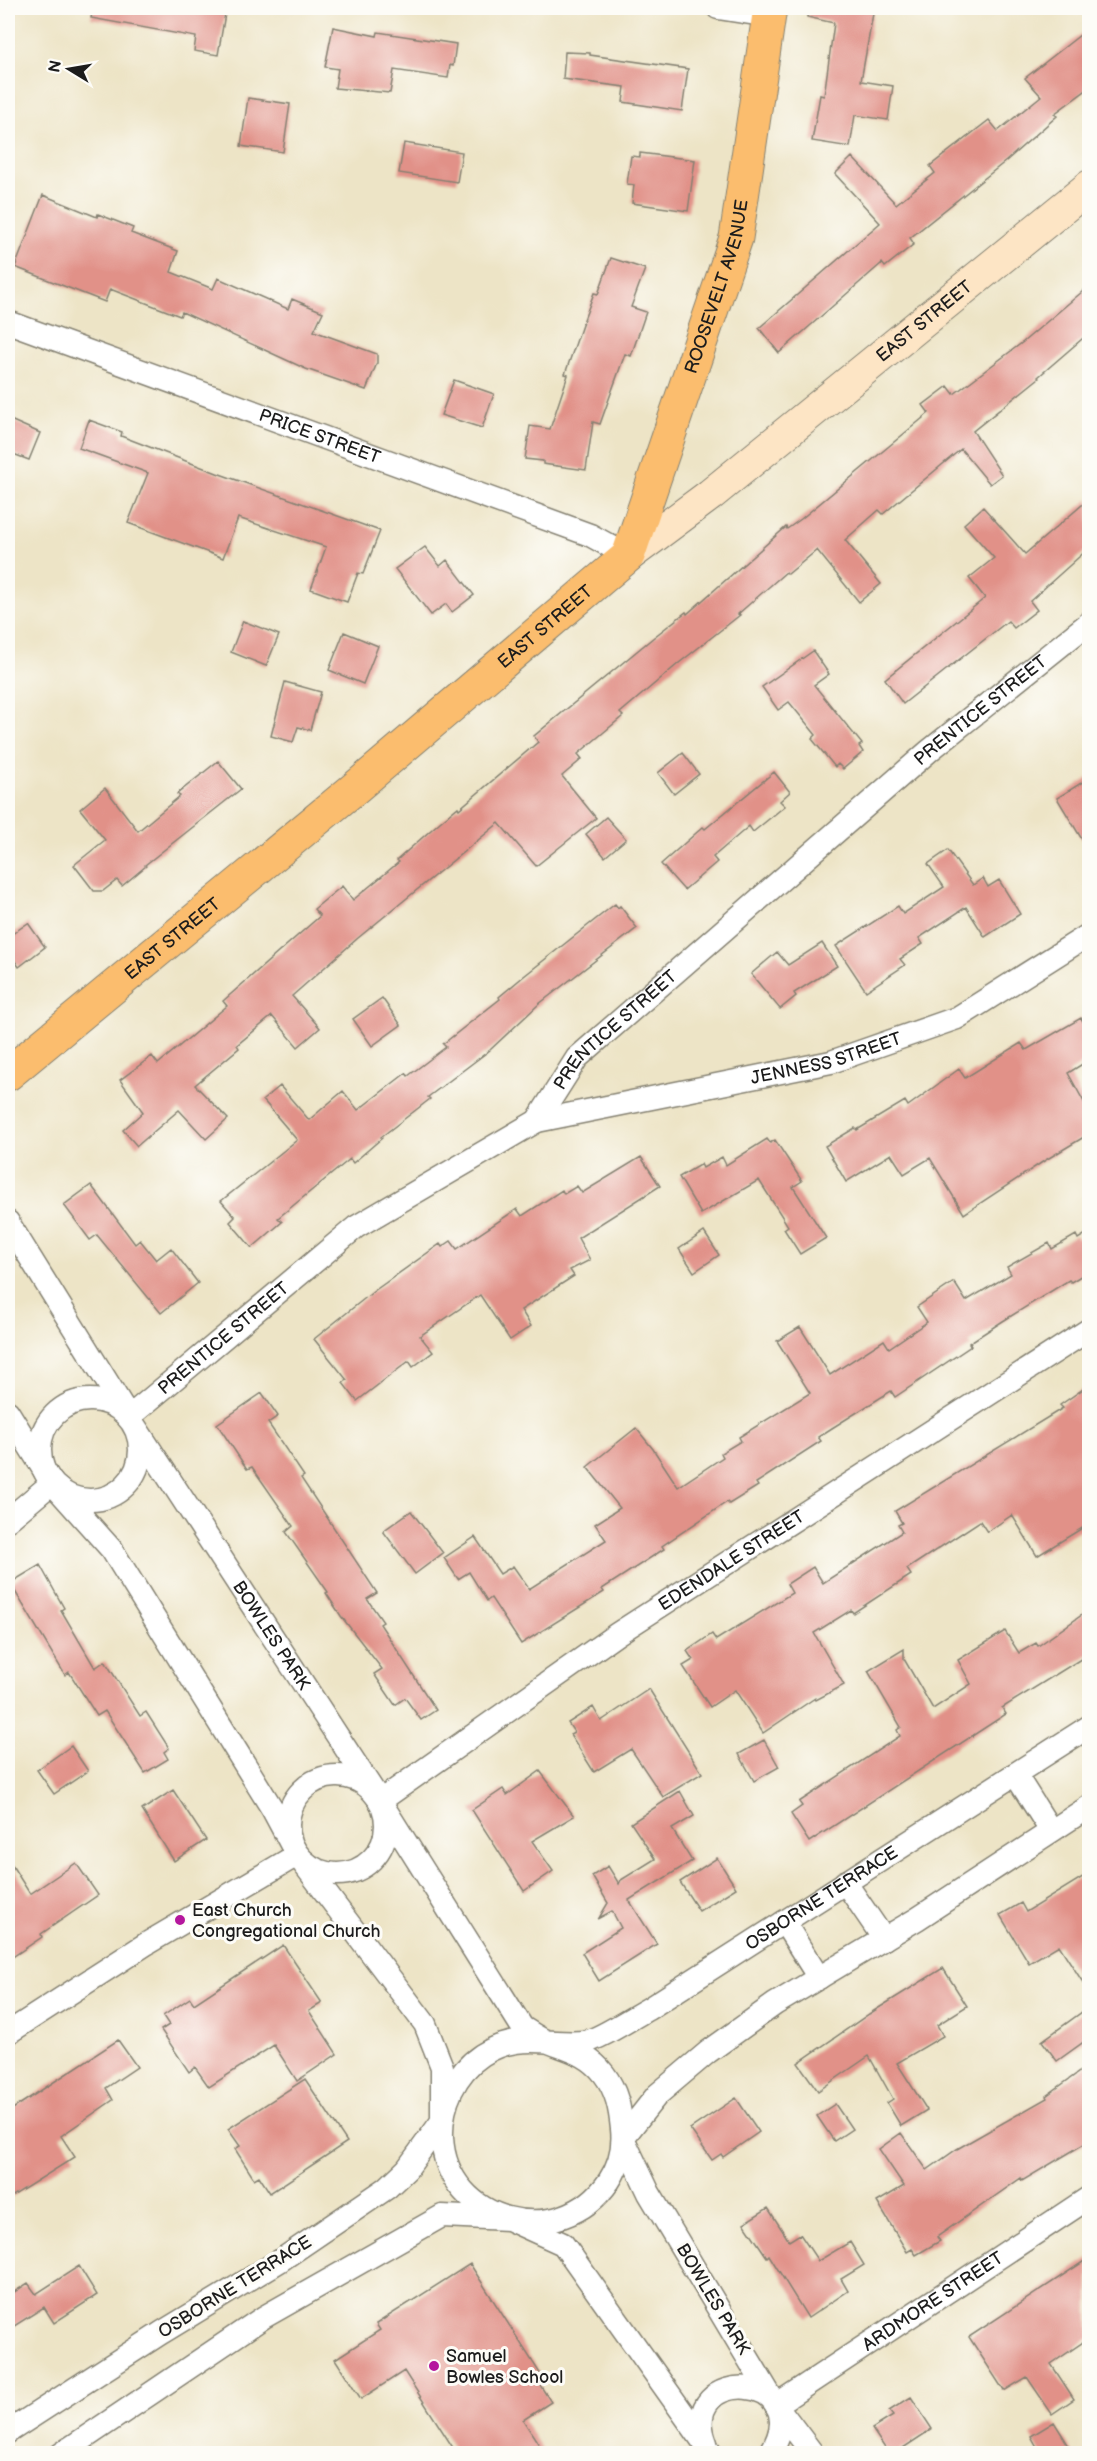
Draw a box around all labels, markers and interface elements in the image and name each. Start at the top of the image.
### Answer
north arrow [39,39,99,99]
text: N [45,59,66,74]
street label: ROOSEVELT AVENUE [680,198,752,376]
street label: EAST STREET [872,276,976,366]
street label: PRICE STREET [256,404,384,468]
street label: EAST STREET [493,580,597,673]
street label: PRENTICE STREET [910,650,1051,770]
street label: EAST STREET [120,893,225,984]
street label: PRENTICE STREET [549,965,681,1094]
street label: JENNESS STREET [749,1028,904,1088]
street label: PRENTICE STREET [154,1277,293,1399]
street label: EDENDALE STREET [654,1505,808,1615]
street label: BOWLES PARK [228,1577,315,1694]
street label: OSBORNE TERRACE [741,1841,902,1954]
place label: East Church Congregational Church [192,1900,381,1942]
marker: East Church Congregational Church [173,1913,187,1927]
street label: OSBORNE TERRACE [155,2231,316,2343]
street label: BOWLES PARK [672,2240,754,2358]
street label: ARDMORE STREET [858,2247,1007,2355]
place label: Samuel Bowles School [446,2346,563,2388]
marker: Samuel Bowles School [427,2359,441,2373]

